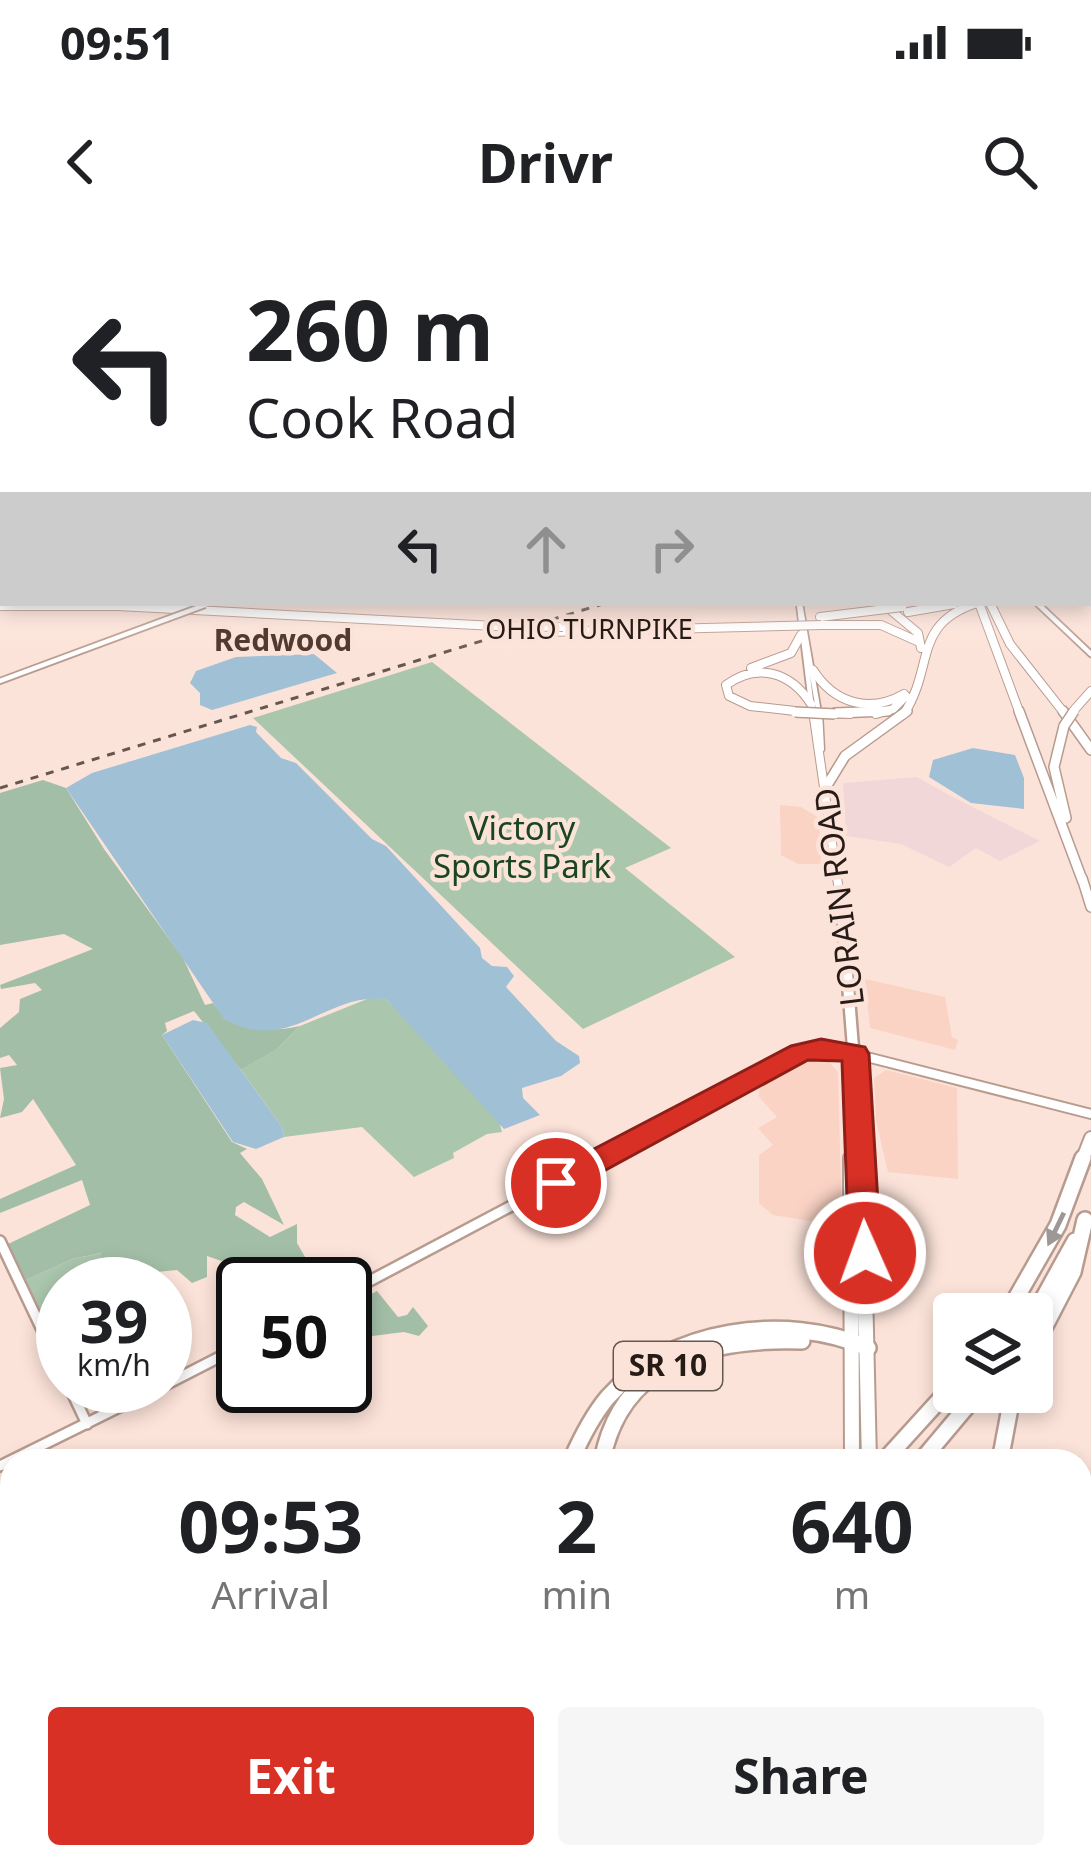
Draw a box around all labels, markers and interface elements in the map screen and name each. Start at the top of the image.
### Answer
text: 09:51 [60,12,176,73]
text: Drivr [478,125,613,199]
icon: back [48,129,114,195]
icon: search [977,129,1043,195]
text: 260 m [246,271,494,386]
icon: left [48,288,204,444]
text: Cook Road [246,380,518,454]
icon: left [387,516,453,582]
icon: ahead [513,516,579,582]
icon: right [639,516,705,582]
street label: OHIO TURNPIKE [485,610,693,647]
district label: Redwood [214,619,352,660]
street label: LORAIN ROAD [803,785,874,1009]
park label: Victory Sports Park [433,805,611,888]
pin [505,1132,607,1234]
icon: arrive [523,1150,589,1216]
position arrow [802,1190,928,1316]
one-way arrow [1046,1212,1066,1246]
speed limit sign: 50 [216,1257,372,1413]
text: 39 [80,1279,148,1361]
map controls [933,1293,1053,1413]
button: layers [933,1293,1053,1413]
road number: SR 10 [614,1342,722,1390]
text: km/h [77,1344,151,1385]
text: 09:53 [178,1476,363,1574]
text: 2 [556,1476,597,1574]
text: 640 [790,1476,914,1574]
text: Arrival [211,1567,330,1620]
text: min [541,1567,612,1620]
text: m [834,1567,870,1620]
button: Exit [48,1707,534,1845]
button: Share [558,1707,1044,1845]

